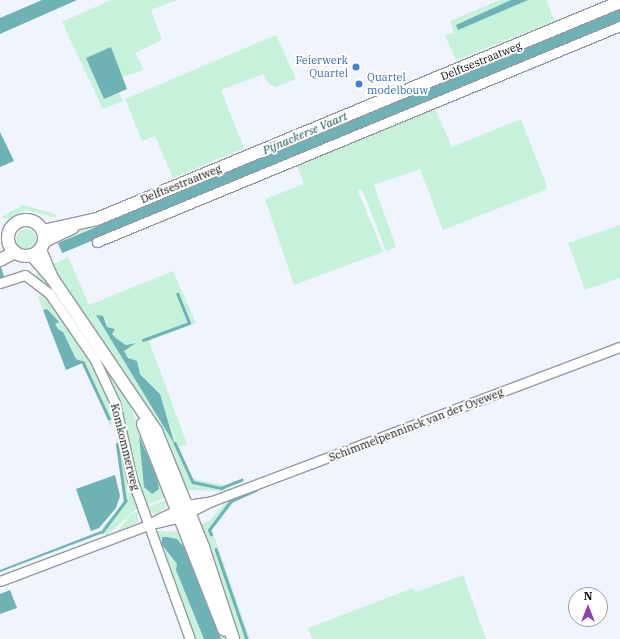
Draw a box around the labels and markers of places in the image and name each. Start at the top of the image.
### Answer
place label: Feierwerk Quartel [295,54,348,80]
marker: Feierwerk Quartel [351,62,361,72]
place label: Quartel modelbouw [367,71,428,97]
marker: Quartel modelbouw [354,79,364,89]

